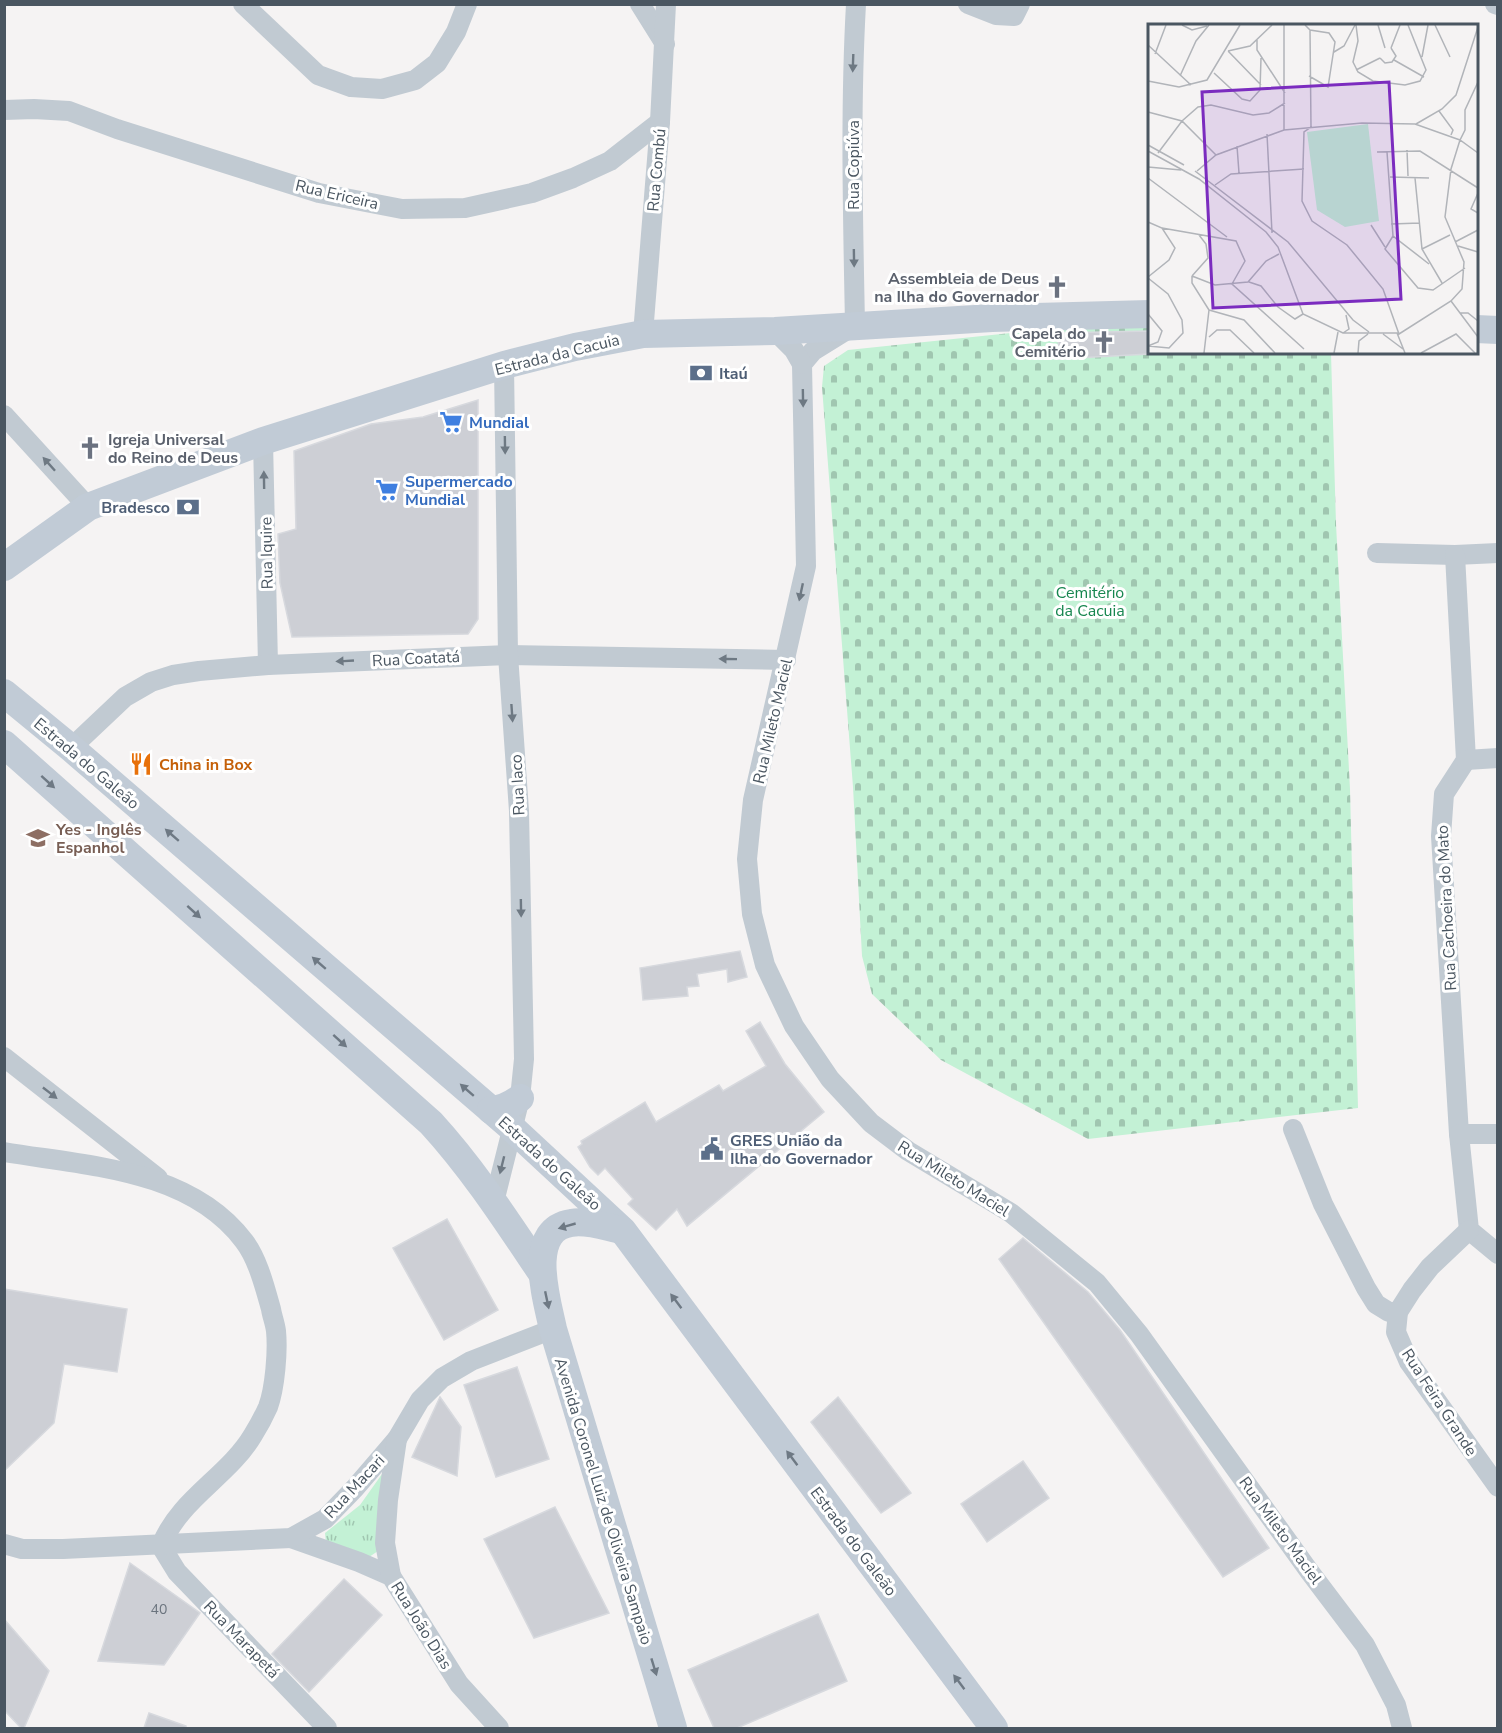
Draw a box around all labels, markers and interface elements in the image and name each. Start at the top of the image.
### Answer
inset map [1148,24,1478,354]
one-way arrow [849,53,858,72]
street label: Rua Copiúva [843,120,865,210]
street label: Rua Combú [642,128,672,213]
street label: Rua Ericeira [293,175,380,215]
one-way arrow [849,248,858,267]
place label: Assembleia de Deus na Ilha do Governador [874,268,1040,308]
church icon: Assembleia de Deus na Ilha do Governador [1044,274,1070,300]
place label: Capela do Cemitério [1011,323,1086,363]
street label: Estrada da Cacuia [493,329,622,381]
church icon: Capela do Cemitério [1091,329,1117,355]
bank icon: Itaú [688,360,714,386]
place label: Itaú [719,363,748,385]
one-way arrow [798,388,807,407]
supermarket icon: Mundial [438,409,464,435]
place label: Mundial [469,412,529,434]
place label: Igreja Universal do Reino de Deus [108,429,238,469]
church icon: Igreja Universal do Reino de Deus [77,435,103,461]
one-way arrow [501,435,510,454]
one-way arrow [43,457,56,472]
one-way arrow [259,471,269,490]
place label: Supermercado Mundial [405,471,513,511]
supermarket icon: Supermercado Mundial [374,477,400,503]
bank icon: Bradesco [175,494,201,520]
place label: Bradesco [101,497,170,519]
street label: Rua Iquire [255,517,279,589]
park label: Cemitério da Cacuia [1055,582,1125,622]
one-way arrow [796,583,805,602]
street label: Rua Coatatá [372,646,461,672]
one-way arrow [718,654,737,663]
street label: Rua Mileto Maciel [748,656,798,786]
one-way arrow [335,657,354,666]
one-way arrow [507,704,517,723]
street label: Estrada do Galeão [29,713,144,815]
restaurant icon: China in Box [128,751,154,777]
place label: China in Box [159,754,253,776]
street label: Rua Iaco [505,754,531,816]
one-way arrow [40,775,55,788]
place label: Yes - Inglês Espanhol [55,819,142,859]
street label: Rua Cachoeira do Mato [1432,824,1462,991]
school or university icon: Yes - Inglês Espanhol [25,825,51,851]
one-way arrow [165,829,180,842]
one-way arrow [516,898,525,917]
one-way arrow [186,905,201,918]
one-way arrow [311,956,327,969]
one-way arrow [332,1034,347,1047]
one-way arrow [459,1083,475,1096]
one-way arrow [43,1087,58,1099]
street label: Estrada do Galeão [493,1112,606,1216]
place label: GRES União da Ilha do Governador [730,1130,873,1170]
public building icon: GRES União da Ilha do Governador [699,1136,725,1162]
street label: Rua Mileto Maciel [893,1136,1014,1222]
one-way arrow [497,1155,507,1174]
one-way arrow [558,1221,576,1231]
one-way arrow [543,1291,552,1310]
one-way arrow [670,1294,682,1309]
street label: Rua Feira Grande [1396,1345,1482,1460]
street label: Avenida Coronel Luiz de Oliveira Sampaio [549,1355,657,1648]
street label: Rua Macari [320,1450,390,1523]
one-way arrow [786,1450,798,1466]
street label: Rua Mileto Maciel [1234,1472,1327,1589]
street label: Estrada do Galeão [805,1482,902,1601]
street label: Rua João Dias [385,1577,457,1674]
street label: Rua Marapetá [198,1596,284,1683]
house number: 40 [151,1600,167,1619]
one-way arrow [650,1658,659,1676]
one-way arrow [953,1674,965,1689]

